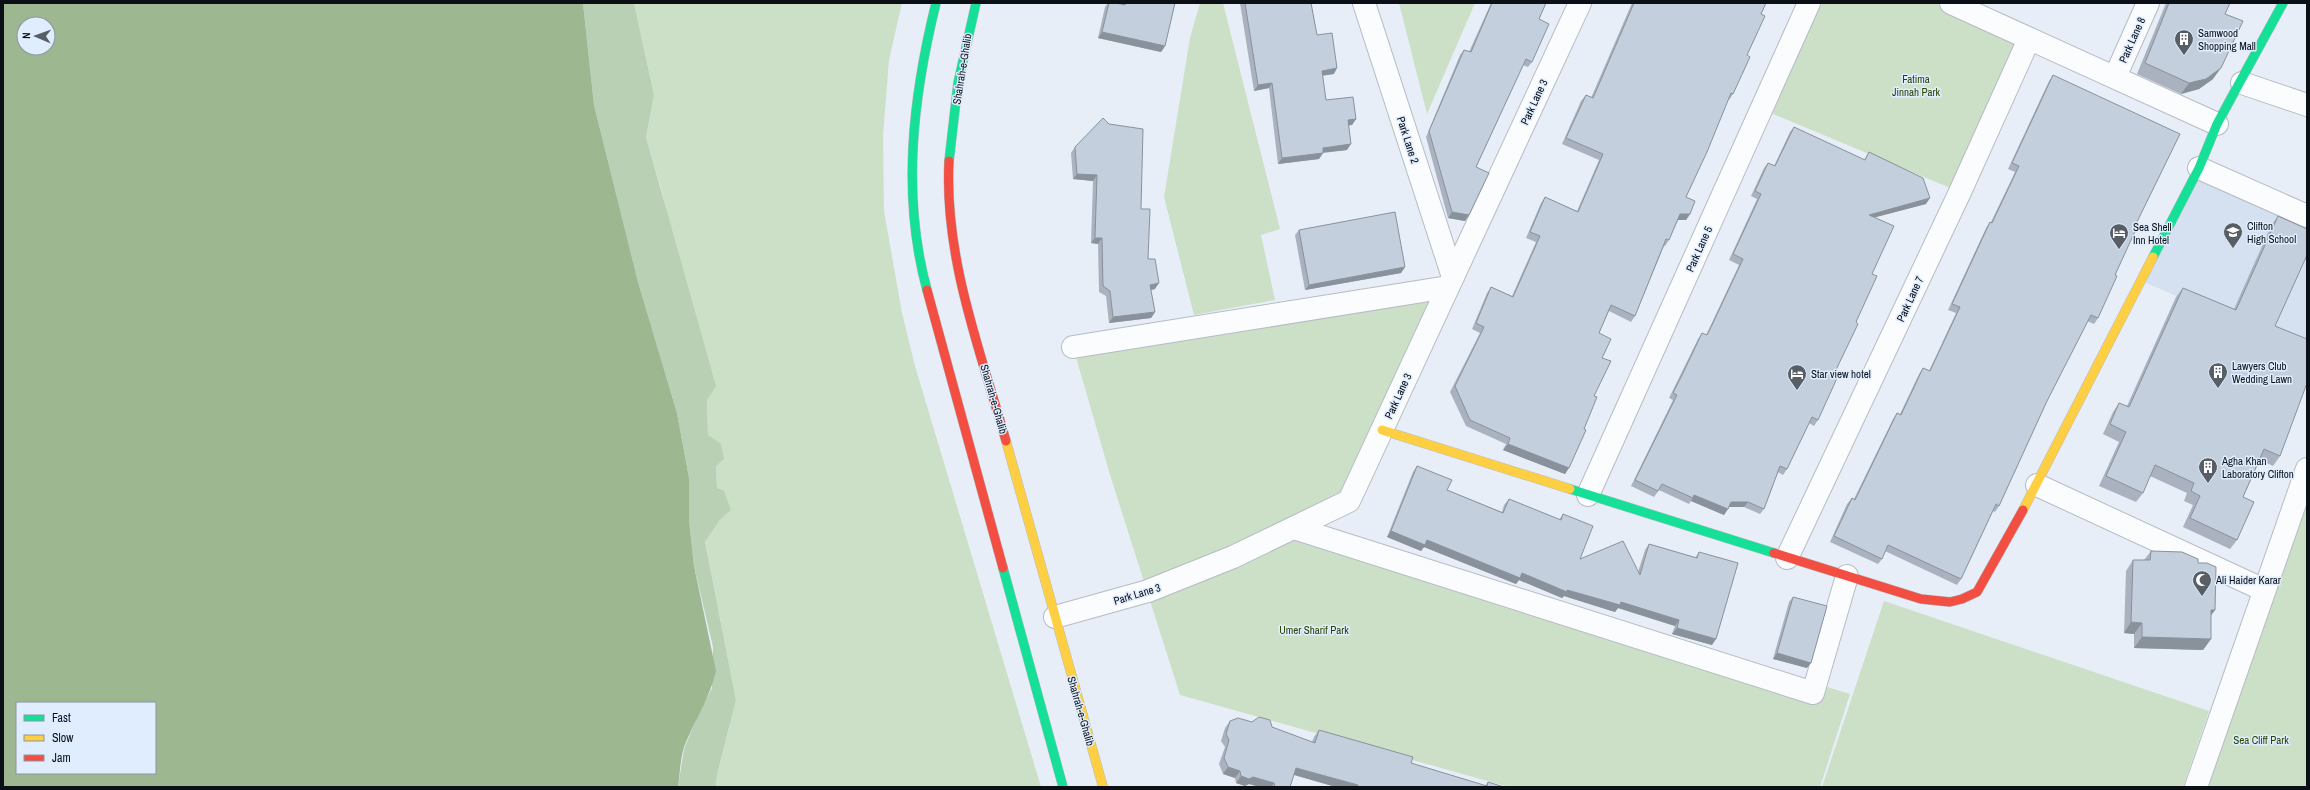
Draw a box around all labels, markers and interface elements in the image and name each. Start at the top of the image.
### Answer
street label: Park Lane 8 [2116,15,2148,65]
north arrow [16,16,56,56]
place label: Samwood Shopping Mall [2198,26,2256,53]
building icon: Samwood Shopping Mall [2173,28,2195,56]
text: N [19,32,33,39]
street label: Shahrah-e-Ghalib [949,32,975,106]
park label: Fatima Jinnah Park [1892,72,1941,99]
street label: Park Lane 3 [1517,77,1551,127]
street label: Park Lane 2 [1394,115,1422,165]
place label: Clifton High School [2247,219,2296,246]
place label: Sea Shell Inn Hotel [2133,220,2172,247]
school or university icon: Clifton High School [2222,221,2244,249]
hotel icon: Sea Shell Inn Hotel [2108,222,2130,250]
street label: Park Lane 5 [1683,224,1715,274]
street label: Park Lane 7 [1893,274,1927,324]
place label: Lawyers Club Wedding Lawn [2232,359,2292,386]
building icon: Lawyers Club Wedding Lawn [2207,361,2229,389]
street label: Shahrah-e-Ghalib [977,363,1011,435]
hotel icon: Star view hotel [1786,363,1808,391]
place label: Star view hotel [1811,367,1871,381]
street label: Park Lane 3 [1381,371,1415,421]
place label: Agha Khan Laboratory Clifton [2221,454,2294,481]
building icon: Agha Khan Laboratory Clifton [2197,456,2219,484]
mosque icon: Ali Haider Karar [2191,569,2213,597]
place label: Ali Haider Karar [2215,573,2281,587]
street label: Park Lane 3 [1112,580,1162,608]
park label: Umer Sharif Park [1279,623,1349,637]
street label: Shahrah-e-Ghalib [1064,675,1098,747]
legend [16,702,156,774]
text: Fast [52,710,71,726]
text: Slow [52,730,74,746]
park label: Sea Cliff Park [2233,733,2289,747]
text: Jam [52,750,71,766]

